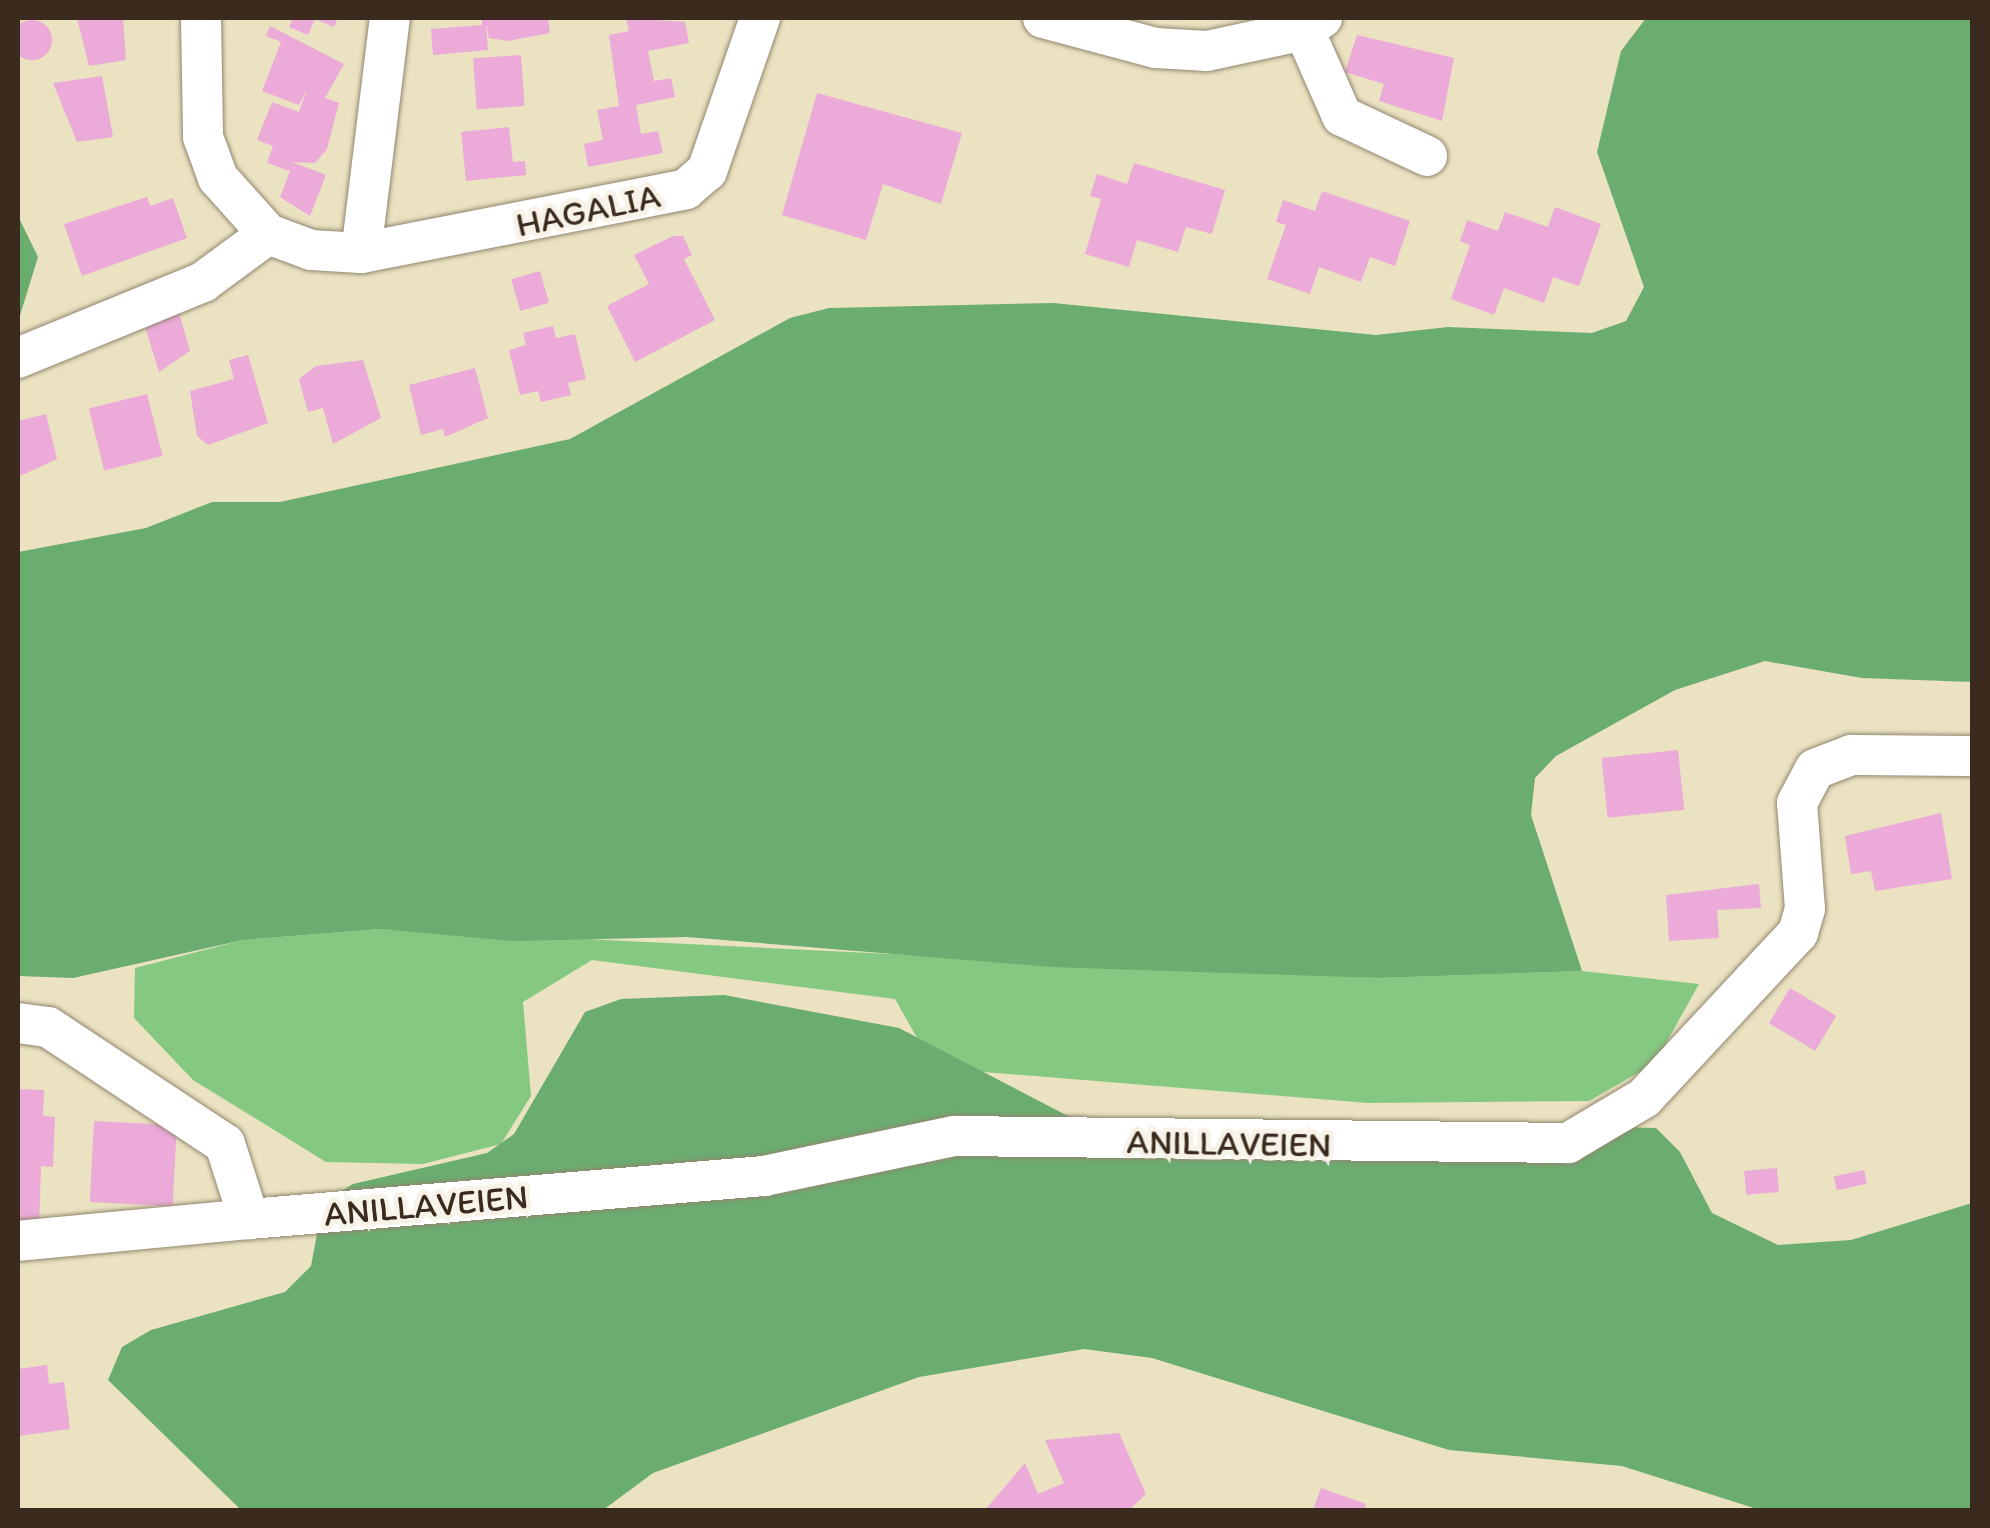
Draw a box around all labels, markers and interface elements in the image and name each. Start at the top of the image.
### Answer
street label: HAGALIA [512,174,664,246]
street label: ANILLAVEIEN [1126,1120,1332,1166]
street label: ANILLAVEIEN [322,1175,530,1235]

